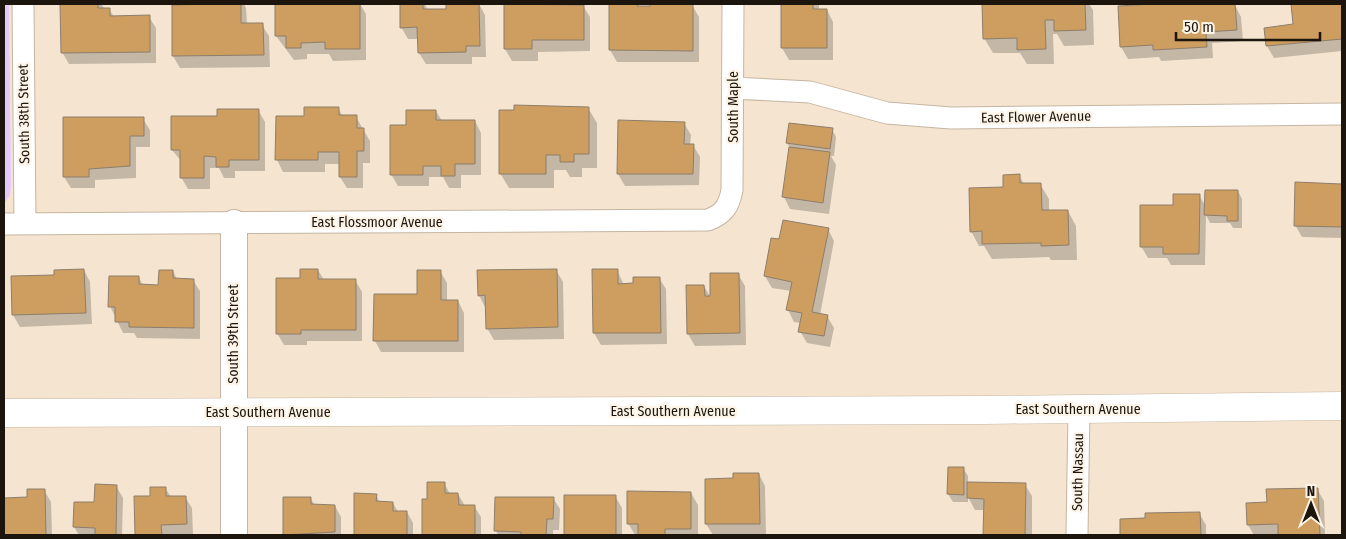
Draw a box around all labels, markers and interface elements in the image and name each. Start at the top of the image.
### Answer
scale bar [1176,10,1320,42]
text: 50 m [1184,18,1214,36]
street label: South 38th Street [15,64,33,164]
street label: South Maple [725,71,742,143]
street label: East Flower Avenue [981,108,1091,126]
street label: East Flossmoor Avenue [311,214,443,231]
street label: South 39th Street [225,284,242,384]
street label: East Southern Avenue [1015,401,1141,418]
street label: East Southern Avenue [610,403,736,420]
street label: East Southern Avenue [205,404,331,421]
street label: South Nassau [1069,433,1087,511]
north arrow [1286,479,1336,529]
text: N [1307,483,1315,500]

